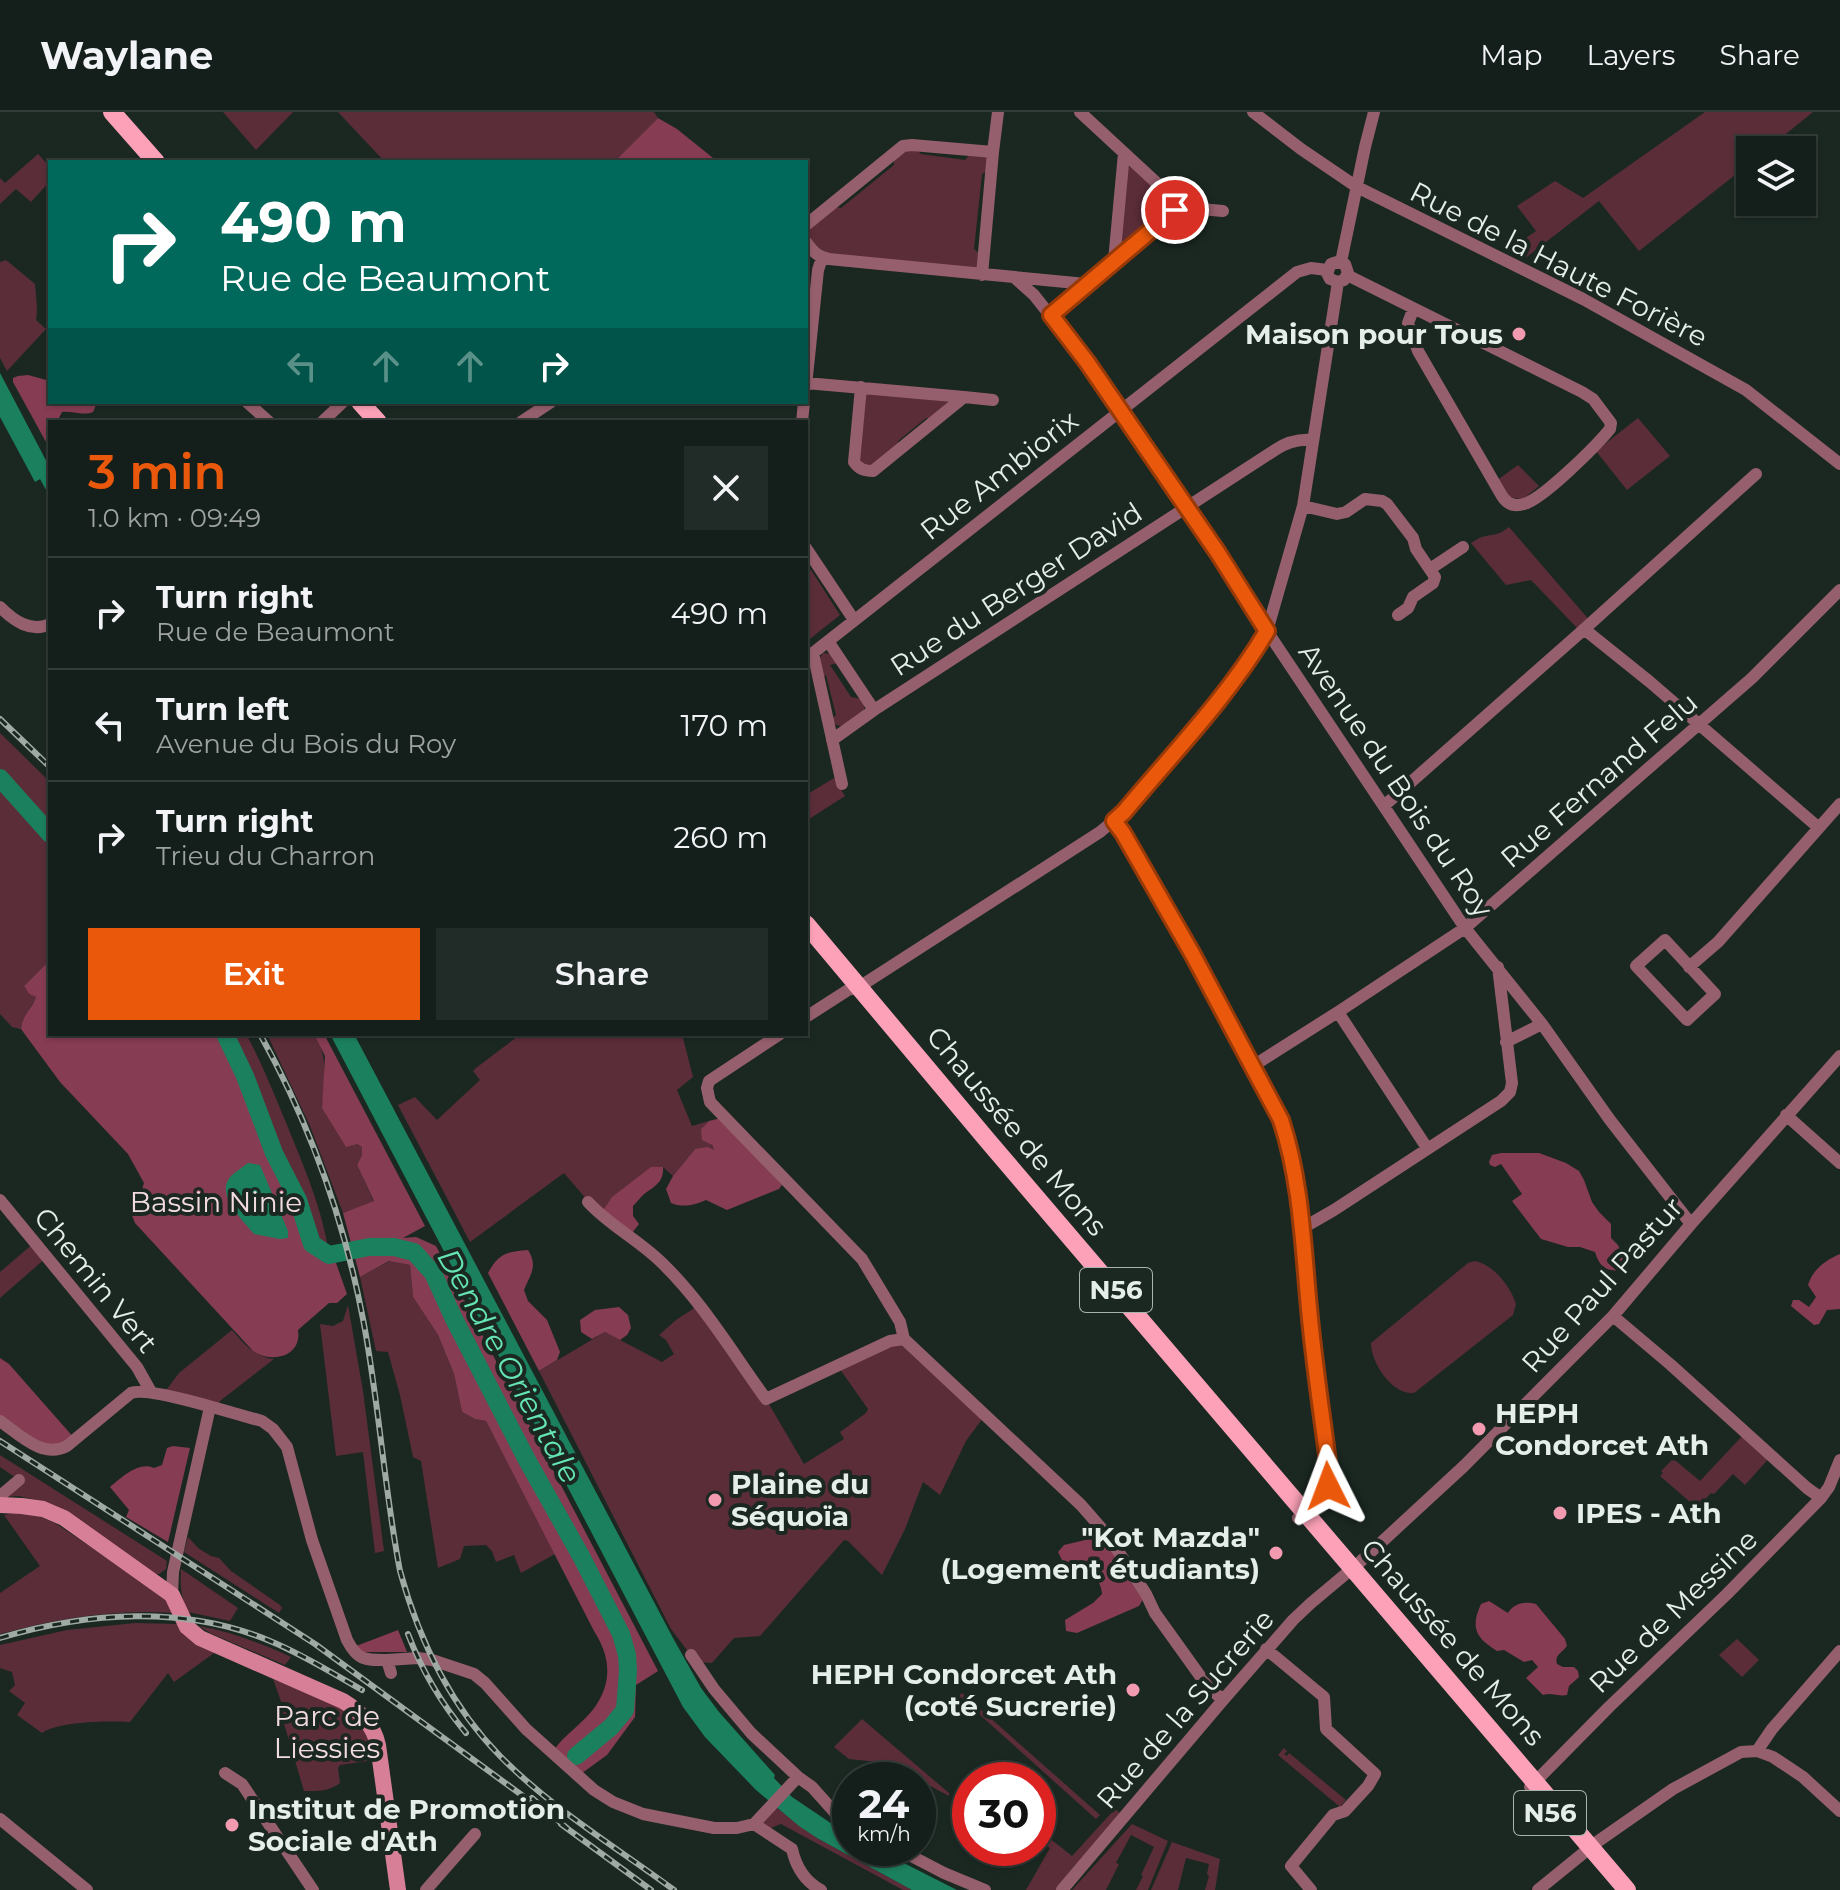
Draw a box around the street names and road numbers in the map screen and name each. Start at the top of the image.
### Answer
street label: Rue de la Haute Forière [1405,174,1713,354]
street label: Rue Ambiorix [913,403,1085,547]
street label: Rue du Berger David [884,495,1148,683]
street label: Avenue du Bois du Roy [1292,637,1501,924]
street label: Rue Fernand Felu [1494,685,1704,875]
street label: Chaussée de Mons [920,1019,1114,1243]
street label: Rue Paul Pastur [1514,1190,1690,1380]
street label: Chemin Vert [27,1200,165,1360]
road number: N56 [1080,1268,1152,1312]
street label: Rue de Messine [1582,1522,1764,1700]
street label: Chaussée de Mons [1354,1532,1552,1752]
street label: Rue de la Sucrerie [1089,1602,1281,1816]
road number: N56 [1514,1791,1586,1835]

